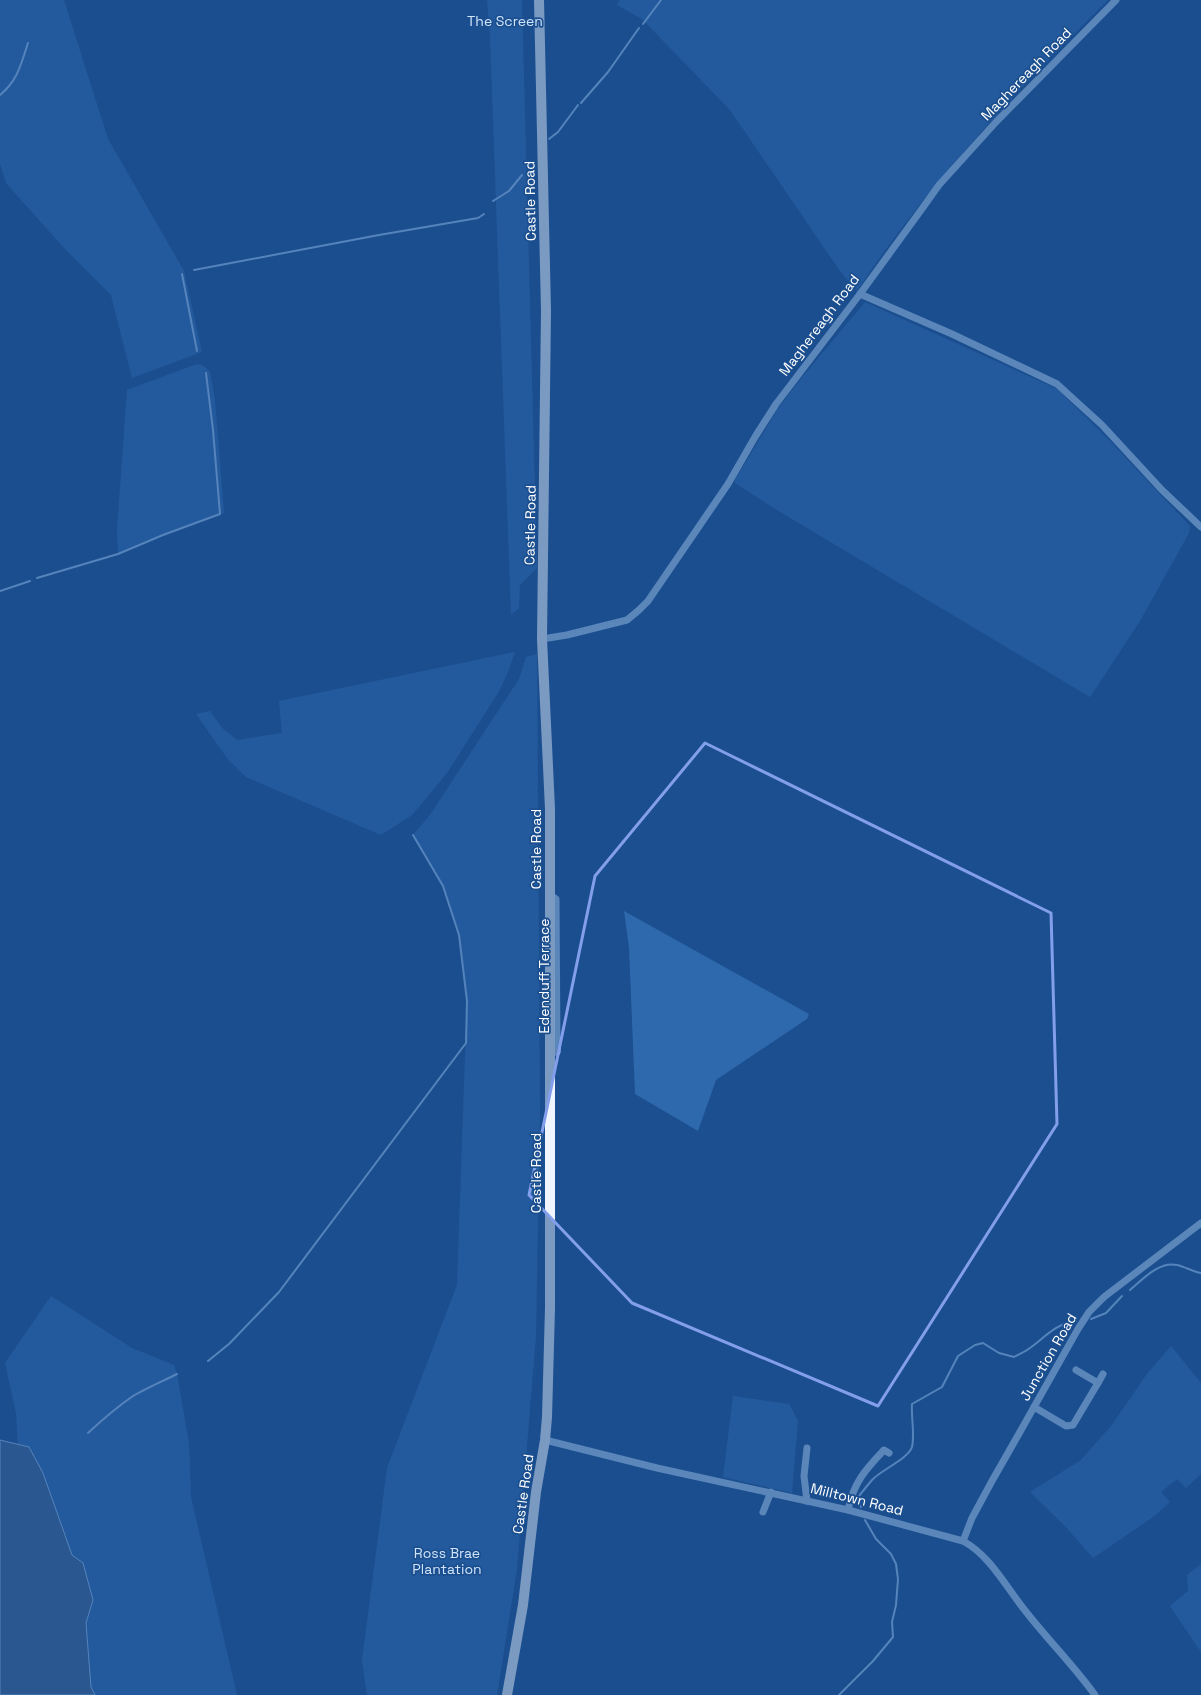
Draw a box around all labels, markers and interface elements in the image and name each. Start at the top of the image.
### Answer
park label: The Screen [467,12,543,30]
street label: Maghereagh Road [977,24,1075,124]
street label: Castle Road [520,161,540,241]
street label: Maghereagh Road [775,271,863,379]
street label: Castle Road [520,485,540,565]
street label: Castle Road [527,809,545,889]
street label: Edenduff Terrace [535,918,553,1034]
street label: Castle Road [527,1133,545,1213]
street label: Junction Road [1016,1310,1080,1404]
street label: Castle Road [508,1453,538,1535]
street label: Milltown Road [809,1479,905,1519]
park label: Ross Brae Plantation [412,1544,482,1578]

